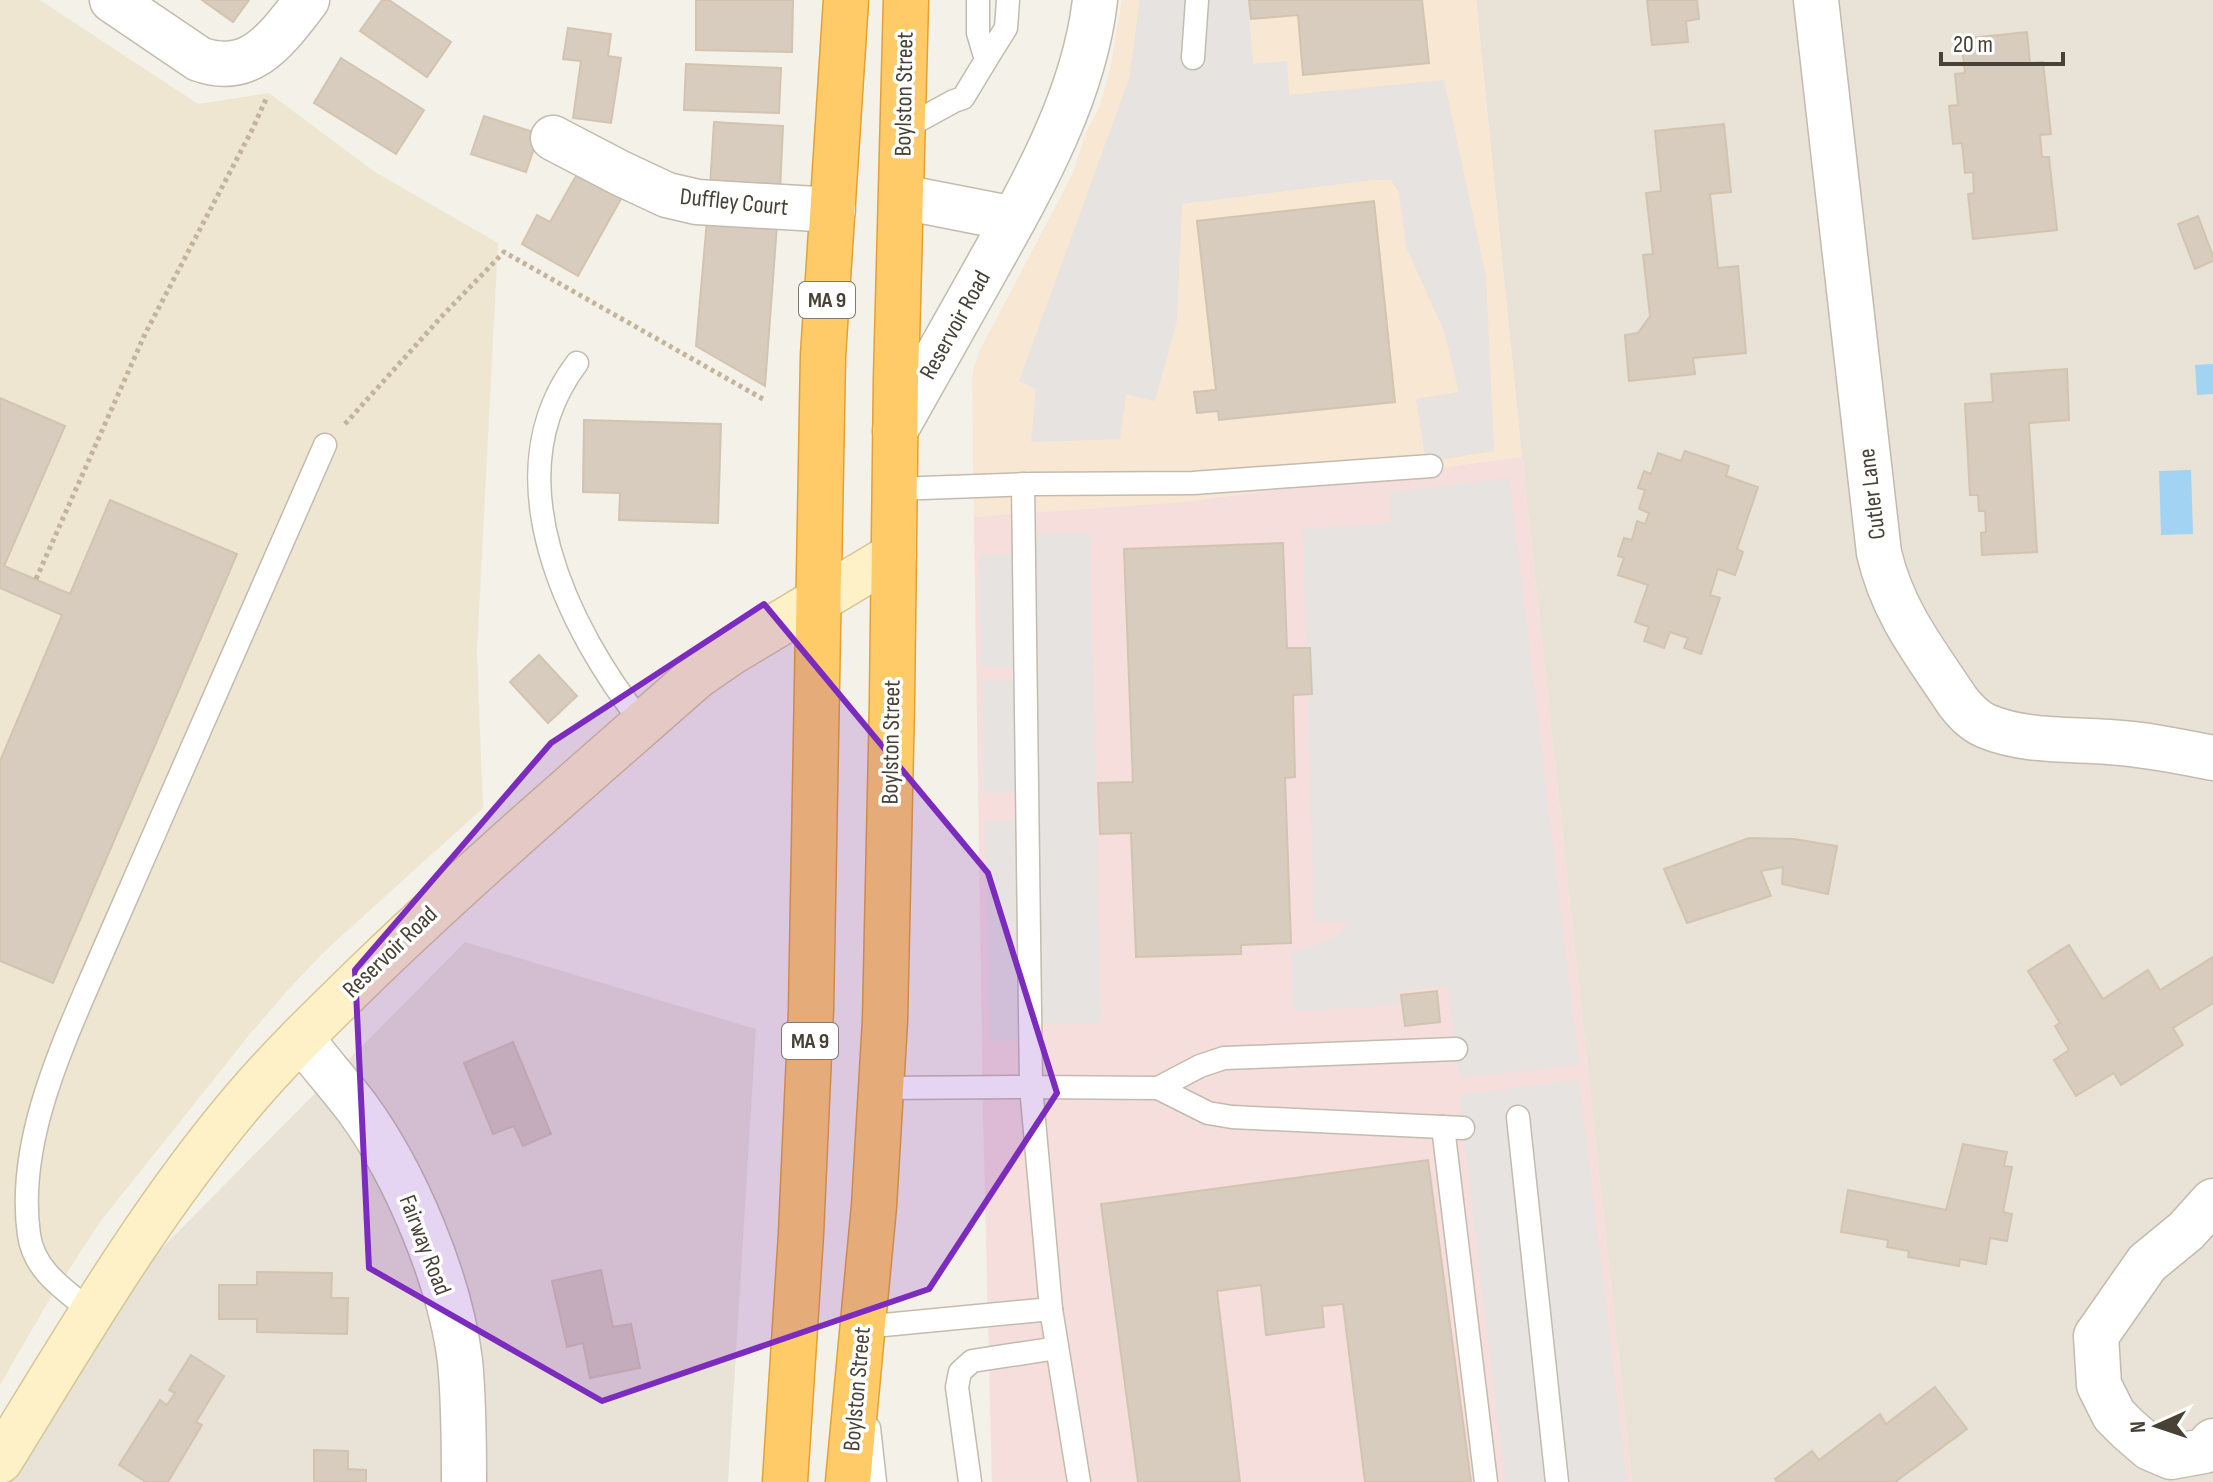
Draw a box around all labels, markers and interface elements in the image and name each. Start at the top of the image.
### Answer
scale bar [1941,16,2063,66]
text: 20 m [1953,30,1993,59]
street label: Boylston Street [888,31,920,157]
street label: Duffley Court [679,182,789,222]
street label: Reservoir Road [913,265,997,385]
road number: MA 9 [799,282,855,318]
street label: Cutler Lane [1852,447,1892,541]
street label: Boylston Street [875,679,907,805]
street label: Reservoir Road [337,900,443,1004]
road number: MA 9 [782,1023,838,1059]
street label: Fairway Road [393,1191,457,1299]
street label: Boylston Street [837,1326,877,1452]
north arrow [2117,1386,2197,1466]
text: N [2125,1420,2152,1434]

